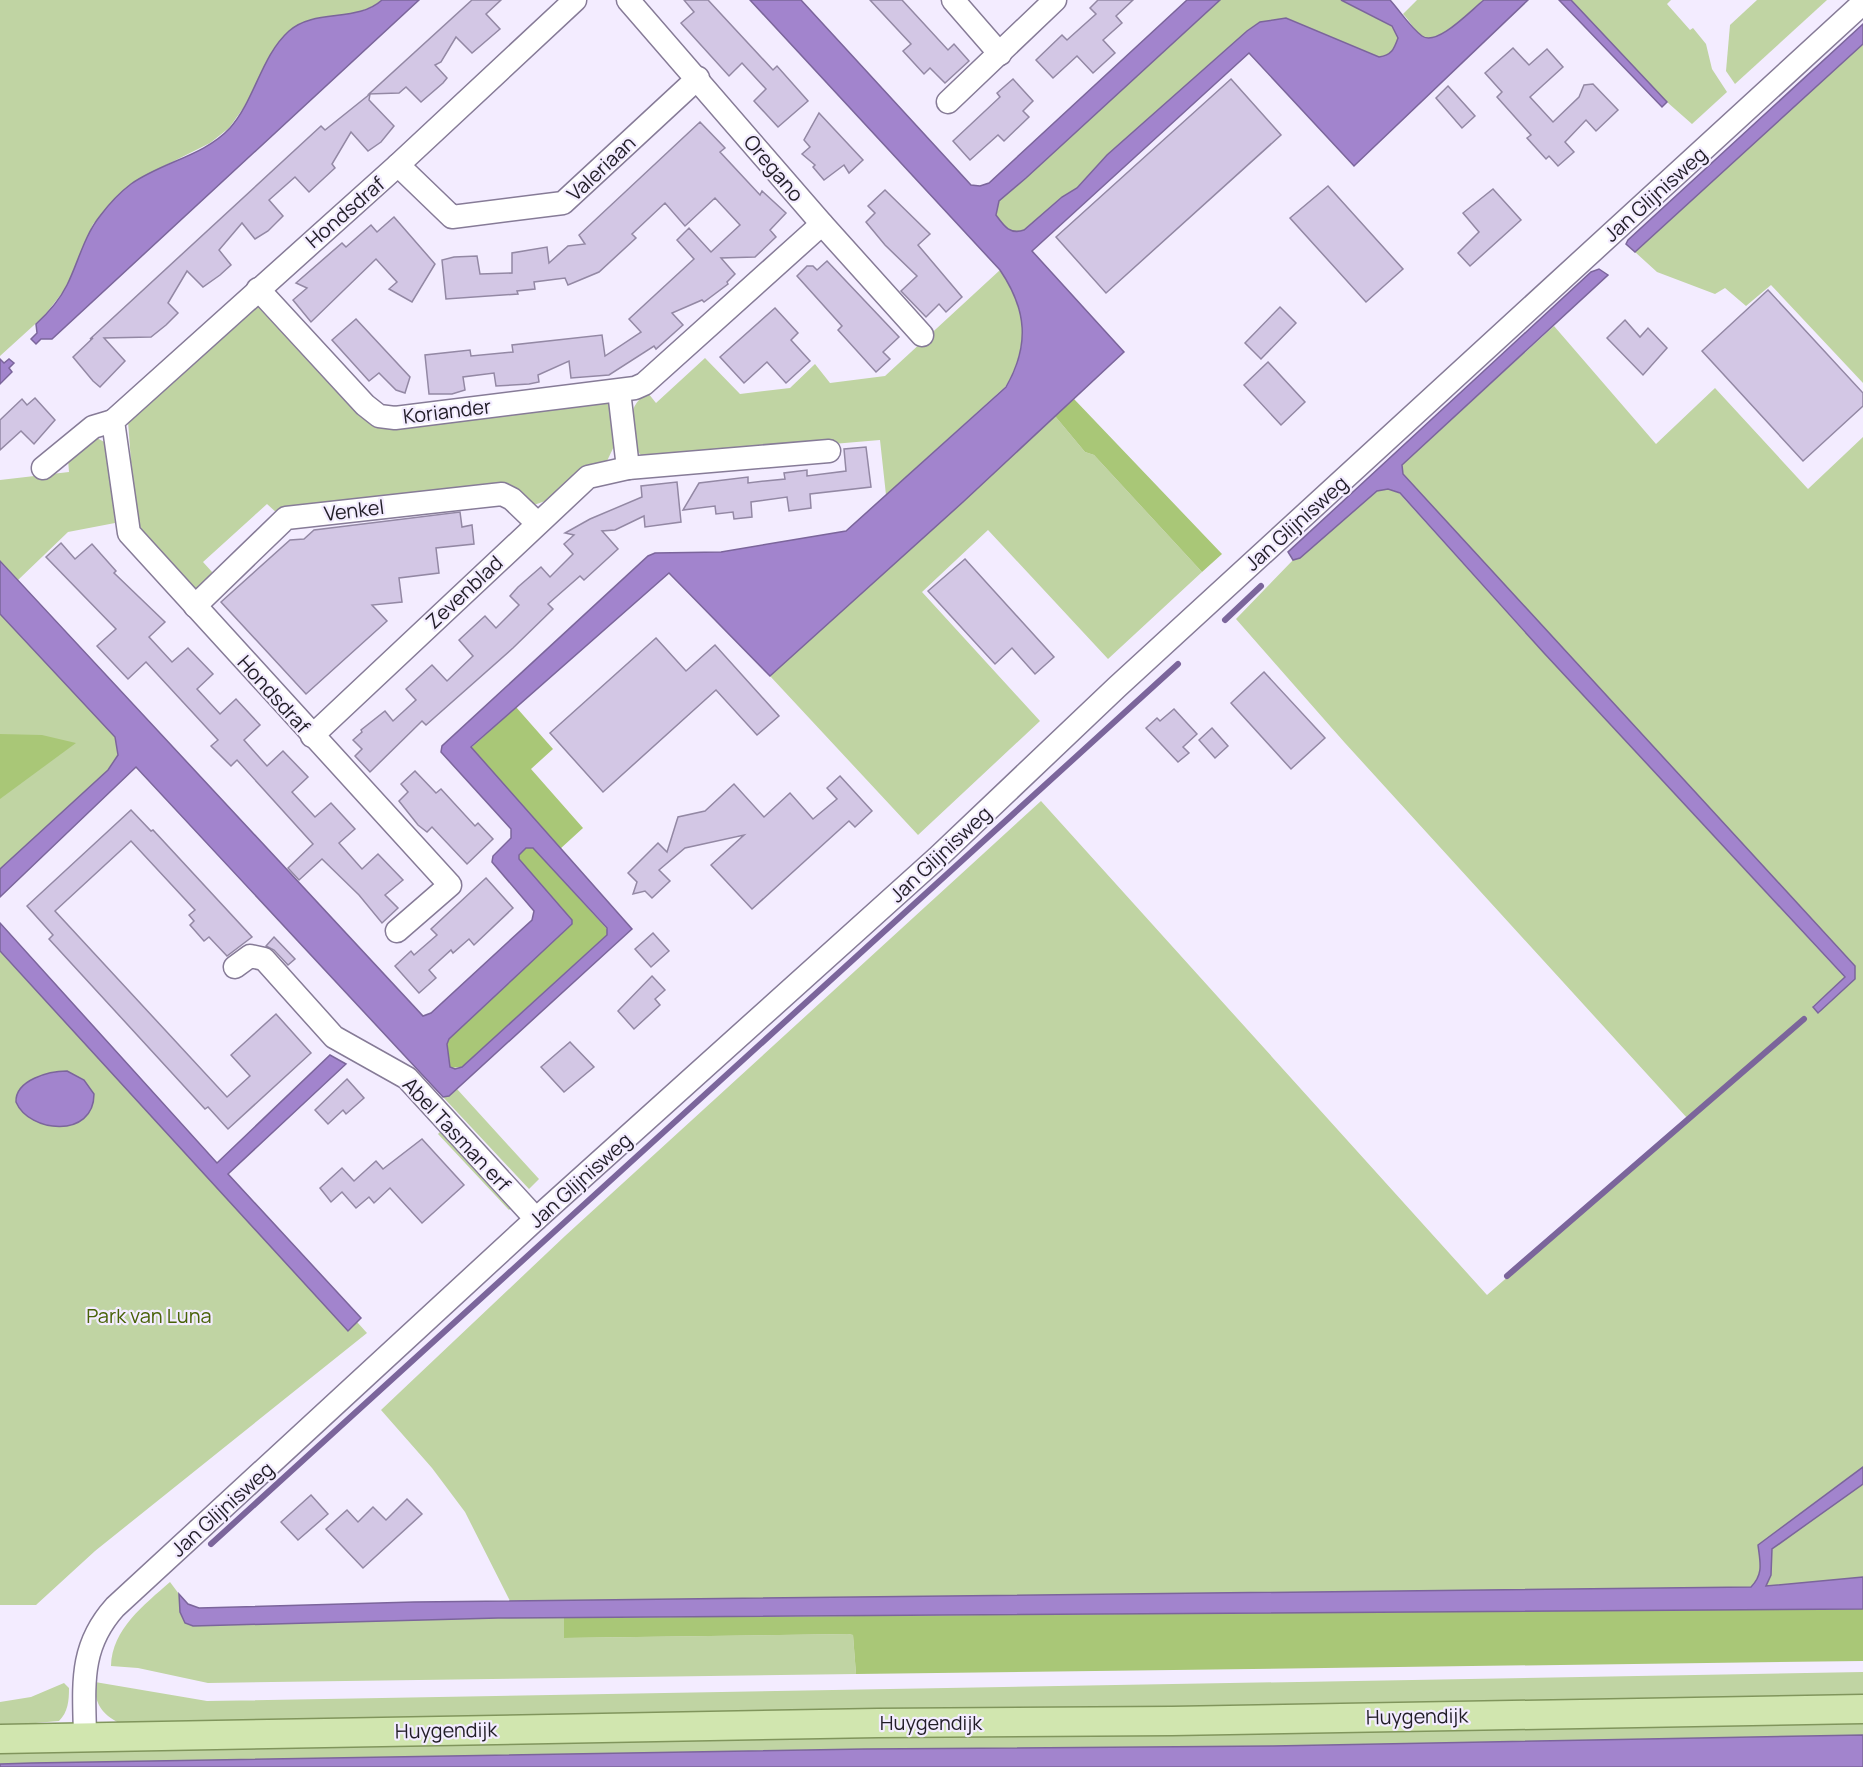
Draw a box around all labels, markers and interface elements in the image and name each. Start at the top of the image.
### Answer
street label: Valeriaan [561,129,641,207]
street label: Oregano [738,129,810,207]
street label: Jan Glijnisweg [1598,141,1712,247]
street label: Hondsdraf [300,170,390,254]
street label: Koriander [401,392,493,430]
street label: Jan Glijnisweg [1239,470,1353,576]
street label: Venkel [322,493,386,527]
street label: Zevenblad [420,549,508,635]
street label: Hondsdraf [232,649,316,739]
street label: Jan Glijnisweg [883,800,997,908]
street label: Abel Tasman erf [397,1071,517,1197]
street label: Jan Glijnisweg [523,1127,637,1233]
park label: Park van Luna [86,1302,212,1329]
street label: Jan Glijnisweg [165,1456,279,1562]
street label: Huygendijk [1366,1702,1469,1730]
street label: Huygendijk [880,1709,983,1736]
street label: Huygendijk [395,1716,498,1744]

